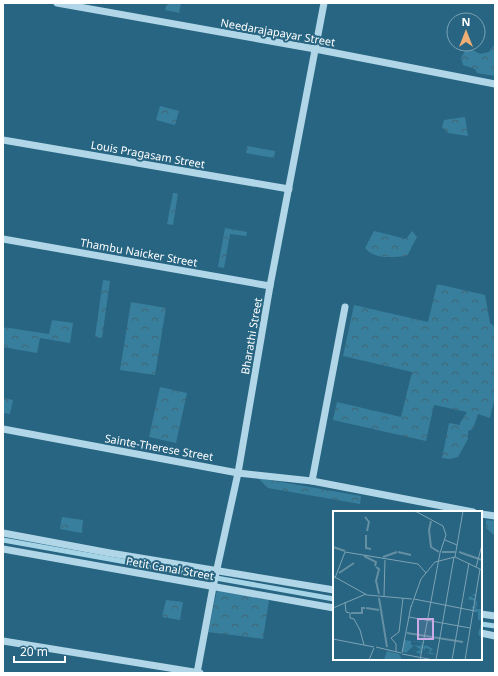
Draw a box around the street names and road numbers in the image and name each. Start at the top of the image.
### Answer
street label: Needarajapayar Street [220,15,336,49]
street label: Louis Pragasam Street [90,137,206,171]
street label: Thambu Naicker Street [79,234,199,270]
street label: Bharathi Street [237,296,265,376]
street label: Sainte-Therese Street [104,430,214,464]
street label: Petit Canal Street [125,553,215,583]

